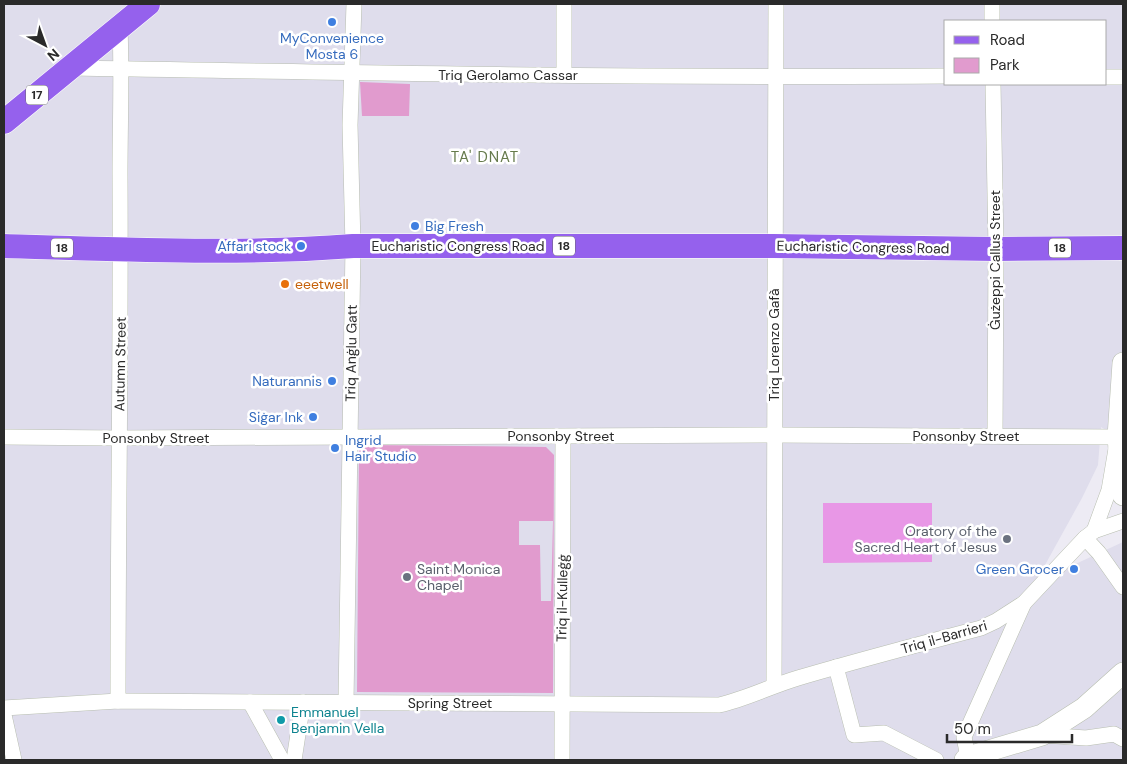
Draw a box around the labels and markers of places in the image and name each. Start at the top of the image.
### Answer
marker: MyConvenience Mosta 6 [326,16,338,28]
place label: MyConvenience Mosta 6 [280,29,384,63]
place label: Big Fresh [425,217,484,235]
marker: Big Fresh [409,220,421,232]
place label: Affari stock [217,237,291,255]
marker: Affari stock [295,240,307,252]
place label: eeetwell [295,275,349,293]
marker: eeetwell [279,278,291,290]
place label: Naturannis [252,372,322,390]
marker: Naturannis [326,375,338,387]
place label: Siġar Ink [249,408,303,426]
marker: Siġar Ink [307,411,319,423]
place label: Ingrid Hair Studio [345,431,416,465]
marker: Ingrid Hair Studio [329,442,341,454]
place label: Oratory of the Sacred Heart of Jesus [855,522,997,556]
marker: Oratory of the Sacred Heart of Jesus [1001,533,1013,545]
place label: Saint Monica Chapel [417,560,500,594]
place label: Green Grocer [976,560,1064,578]
marker: Green Grocer [1068,563,1080,575]
marker: Saint Monica Chapel [401,571,413,583]
place label: Emmanuel Benjamin Vella [291,703,384,737]
marker: Emmanuel Benjamin Vella [275,714,287,726]

